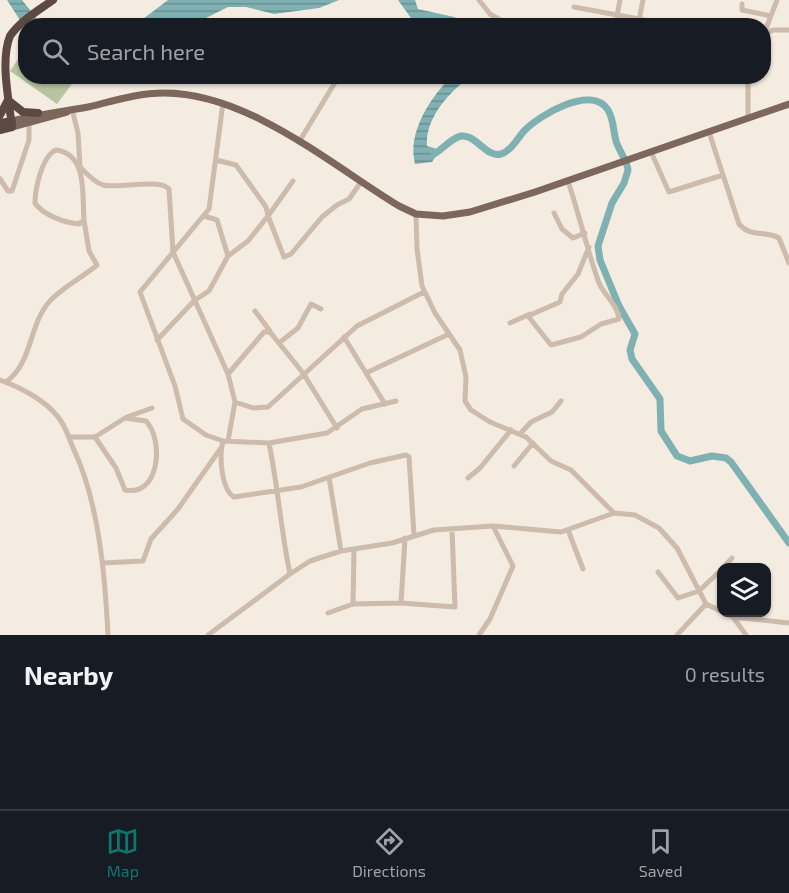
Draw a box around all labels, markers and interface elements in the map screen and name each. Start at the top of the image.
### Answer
search box [18,18,771,84]
icon: search [39,35,72,68]
text: Search here [87,38,205,64]
map controls [717,563,771,617]
button: layers [717,563,771,617]
text: Nearby [24,659,113,690]
text: 0 results [685,662,765,686]
tab: Map [106,825,139,880]
tab: Directions [352,825,426,880]
tab: Saved [639,825,683,880]

